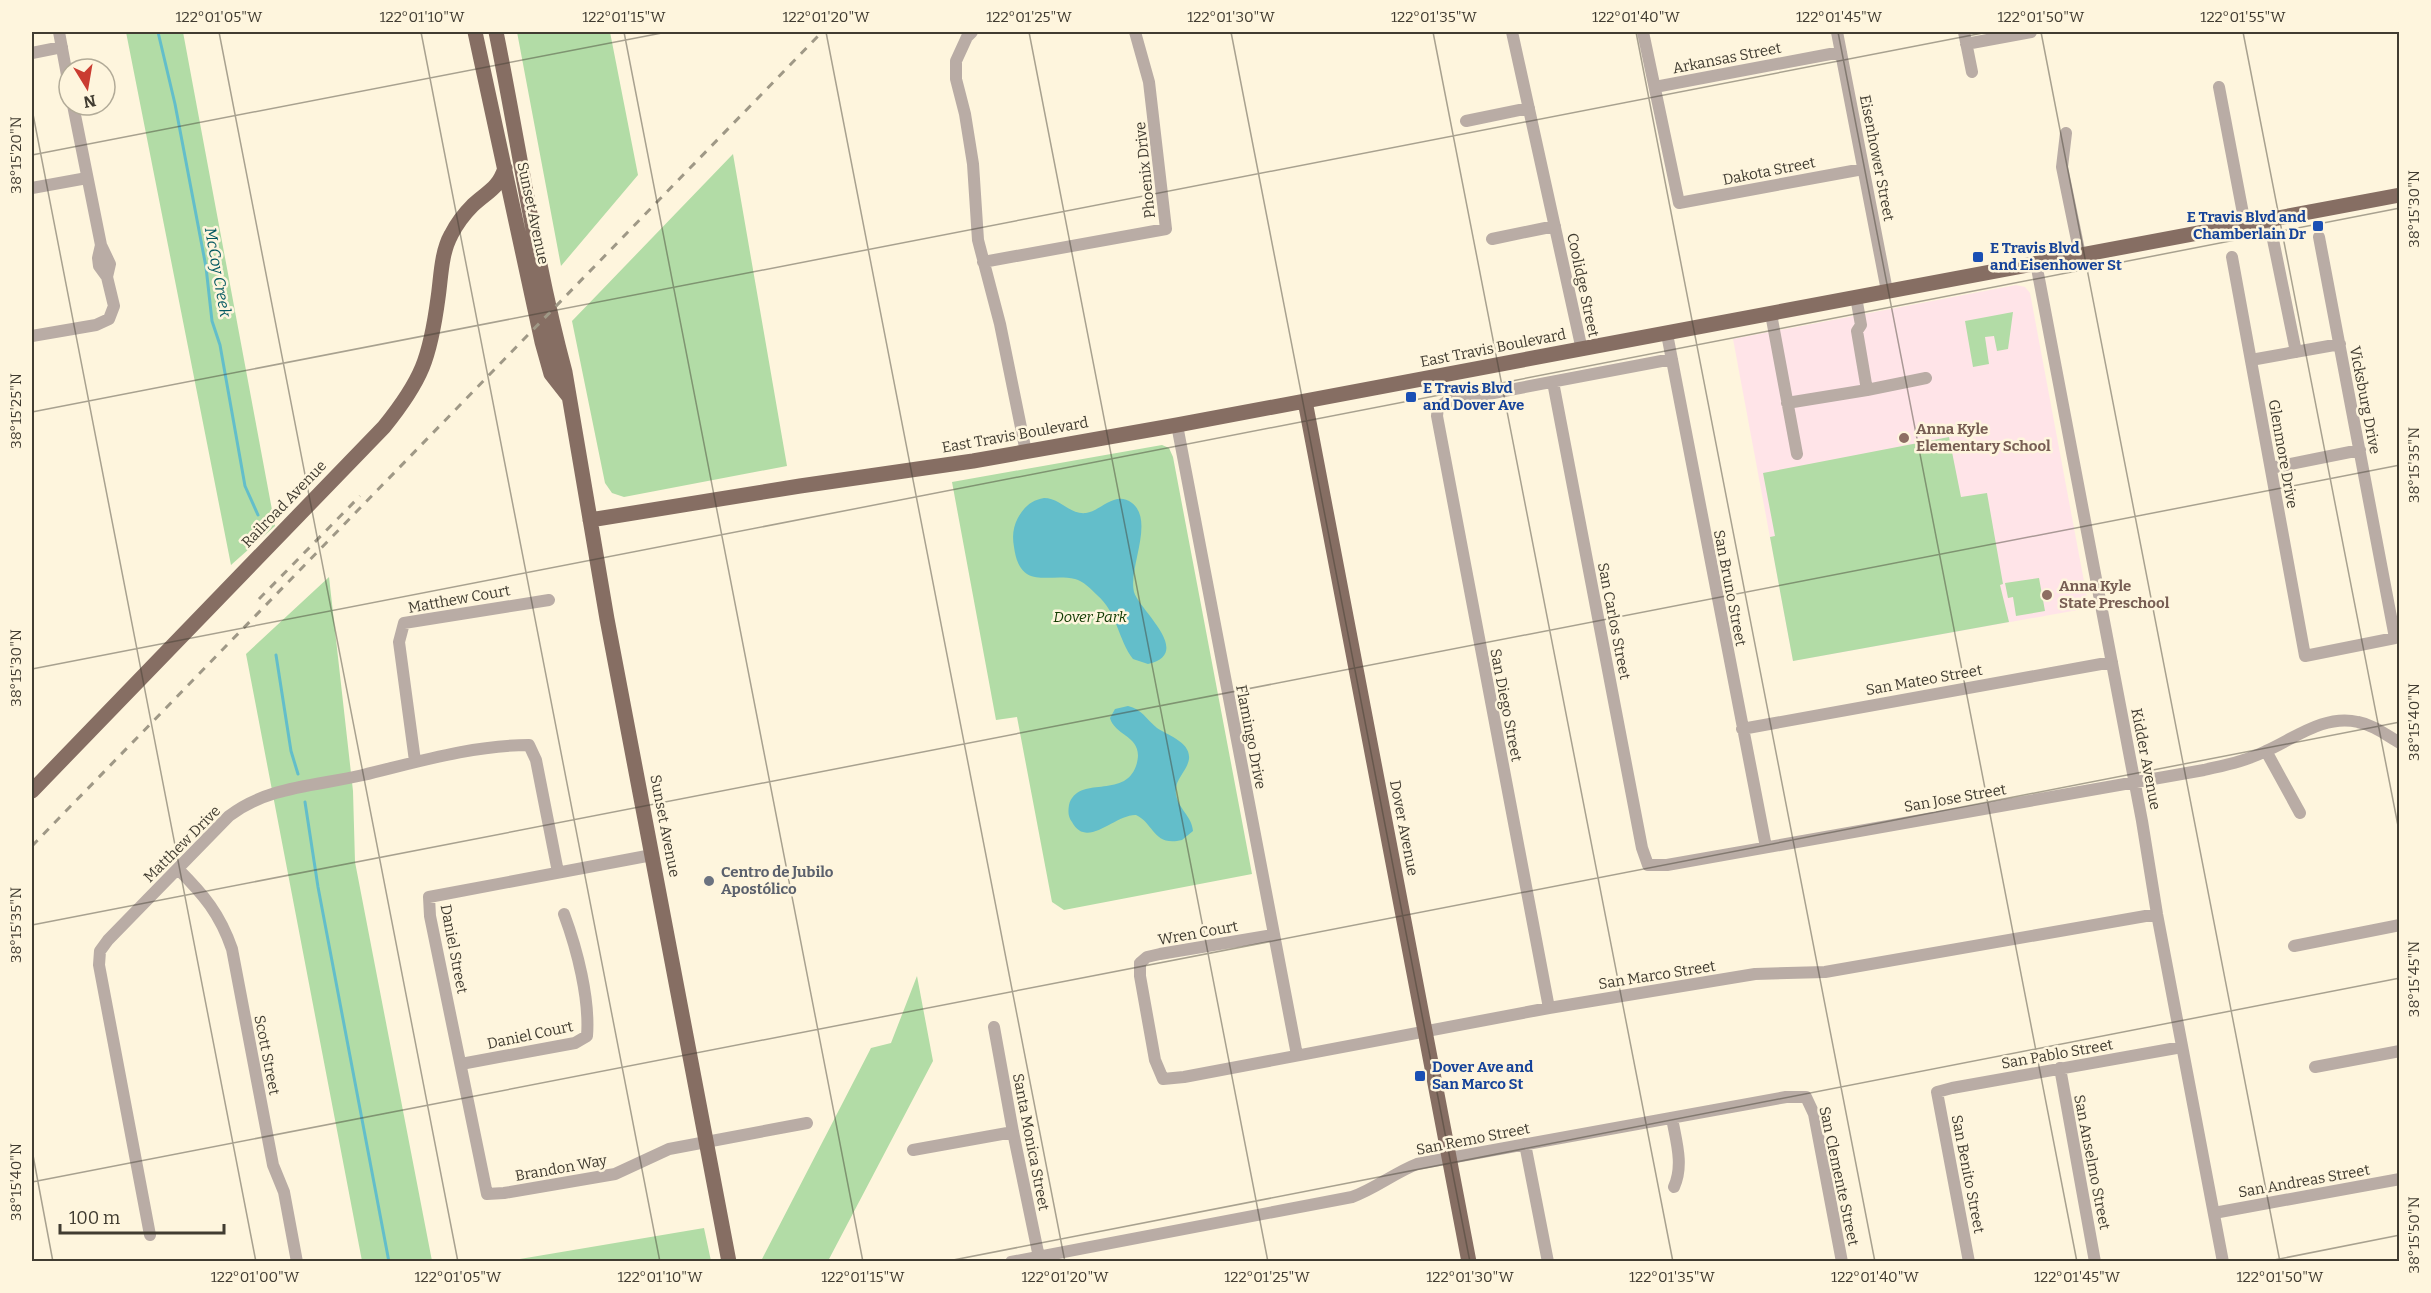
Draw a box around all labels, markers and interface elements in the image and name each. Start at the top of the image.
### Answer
text: 122°01'05"W [175,8,263,26]
text: 122°01'10"W [379,8,465,26]
text: 122°01'15"W [582,8,666,26]
text: 122°01'20"W [782,8,870,26]
text: 122°01'25"W [986,8,1072,26]
text: 122°01'30"W [1187,8,1275,26]
text: 122°01'35"W [1391,8,1478,26]
text: 122°01'40"W [1592,8,1681,26]
text: 122°01'45"W [1796,8,1883,26]
text: 122°01'50"W [1997,8,2085,26]
text: 122°01'55"W [2200,8,2286,26]
street label: Arkansas Street [1671,39,1783,77]
north arrow [57,57,117,117]
text: N [82,91,98,112]
street label: Eisenhower Street [1856,93,1898,223]
text: 38°15'20"N [7,116,25,194]
street label: Phoenix Drive [1131,121,1159,219]
street label: Dakota Street [1721,153,1817,189]
street label: Sunset Avenue [513,160,553,266]
text: 38°15'30"N [2405,170,2423,248]
place label: E Travis Blvd and Chamberlain Dr [2187,208,2306,243]
marker: E Travis Blvd and Chamberlain Dr [2311,219,2325,233]
water label: McCoy Creek [201,226,235,319]
street label: Coolidge Street [1563,231,1603,339]
place label: E Travis Blvd and Eisenhower St [1990,239,2122,274]
marker: E Travis Blvd and Eisenhower St [1971,250,1985,264]
street label: East Travis Boulevard [1418,325,1568,371]
street label: Vicksburg Drive [2346,345,2384,455]
text: 38°15'25"N [7,373,25,449]
place label: E Travis Blvd and Dover Ave [1423,379,1524,414]
marker: E Travis Blvd and Dover Ave [1404,390,1418,404]
street label: Glenmore Drive [2265,398,2301,510]
street label: East Travis Boulevard [940,413,1090,457]
place label: Anna Kyle Elementary School [1916,420,2051,455]
text: 38°15'35"N [2405,427,2423,503]
marker: Anna Kyle Elementary School [1897,431,1911,445]
street label: Railroad Avenue [238,457,330,551]
street label: San Bruno Street [1710,528,1750,648]
street label: San Carlos Street [1594,561,1634,682]
place label: Anna Kyle State Preschool [2059,577,2170,612]
street label: Matthew Court [406,581,512,617]
marker: Anna Kyle State Preschool [2040,588,2054,602]
park label: Dover Park [1053,608,1128,626]
text: 38°15'30"N [7,629,25,707]
street label: San Diego Street [1486,647,1526,764]
street label: San Mateo Street [1864,661,1984,699]
street label: Flamingo Drive [1232,683,1270,791]
text: 38°15'40"N [2405,683,2423,761]
street label: Kidder Avenue [2127,707,2165,811]
street label: Sunset Avenue [646,773,684,879]
street label: Dover Avenue [1386,779,1422,877]
street label: San Jose Street [1902,780,2008,816]
street label: Matthew Drive [140,802,224,886]
place label: Centro de Jubilo Apostólico [721,863,834,898]
marker: Centro de Jubilo Apostólico [702,874,716,888]
text: 38°15'35"N [7,887,25,963]
street label: Daniel Street [437,903,472,996]
street label: Wren Court [1157,917,1240,949]
text: 38°15'45"N [2405,941,2423,1017]
street label: San Marco Street [1597,957,1717,993]
street label: Scott Street [250,1013,284,1097]
street label: Daniel Court [485,1017,575,1053]
street label: San Pablo Street [2000,1035,2115,1073]
place label: Dover Ave and San Marco St [1432,1058,1533,1093]
marker: Dover Ave and San Marco St [1413,1069,1427,1083]
street label: Santa Monica Street [1009,1072,1053,1213]
street label: San Anselmo Street [2070,1093,2114,1232]
street label: San Clemente Street [1815,1105,1863,1248]
street label: San Benito Street [1948,1113,1988,1235]
street label: San Remo Street [1415,1119,1532,1159]
text: 38°15'40"N [7,1143,25,1221]
street label: Brandon Way [514,1151,608,1185]
street label: San Andreas Street [2237,1160,2372,1201]
text: 38°15'50"N [2405,1196,2423,1274]
scale bar [60,1197,224,1235]
text: 100 m [69,1207,120,1229]
text: 122°01'00"W [211,1268,300,1286]
text: 122°01'05"W [414,1268,502,1286]
text: 122°01'10"W [617,1268,703,1286]
text: 122°01'15"W [821,1268,905,1286]
text: 122°01'20"W [1021,1268,1109,1286]
text: 122°01'25"W [1224,1268,1310,1286]
text: 122°01'30"W [1426,1268,1514,1286]
text: 122°01'35"W [1629,1268,1716,1286]
text: 122°01'40"W [1831,1268,1920,1286]
text: 122°01'45"W [2034,1268,2121,1286]
text: 122°01'50"W [2236,1268,2324,1286]

